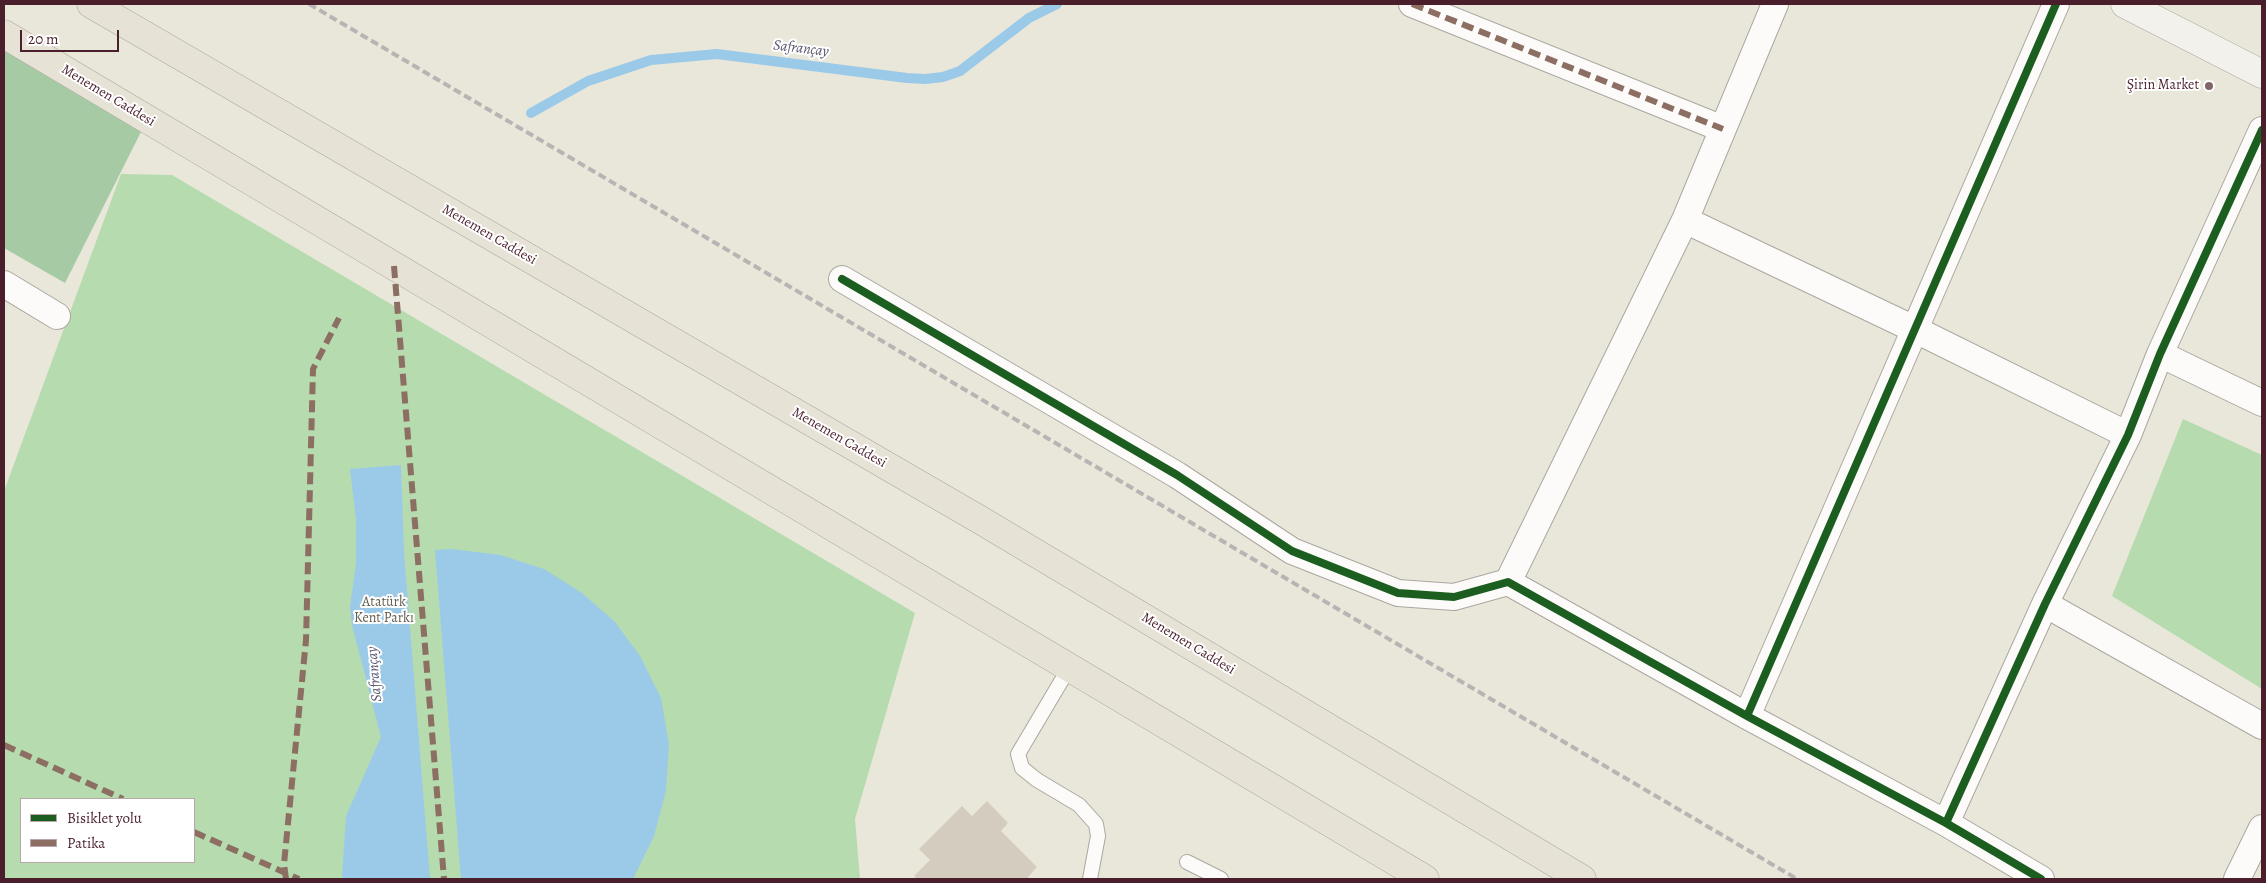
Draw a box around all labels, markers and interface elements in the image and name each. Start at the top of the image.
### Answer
scale bar [22,20,121,52]
text: 20 m [28,29,59,49]
water label: Safrançay [772,37,830,61]
street label: Menemen Caddesi [58,61,158,131]
place label: Şirin Market [2127,78,2199,94]
marker: Şirin Market [2203,80,2215,92]
street label: Menemen Caddesi [439,201,539,269]
street label: Menemen Caddesi [789,404,889,472]
park label: Atatürk Kent Parkı [354,595,414,628]
street label: Menemen Caddesi [1138,609,1238,679]
water label: Safrançay [364,645,386,703]
legend [20,798,195,863]
text: Bisiklet yolu [67,808,142,828]
text: Patika [67,833,105,853]

